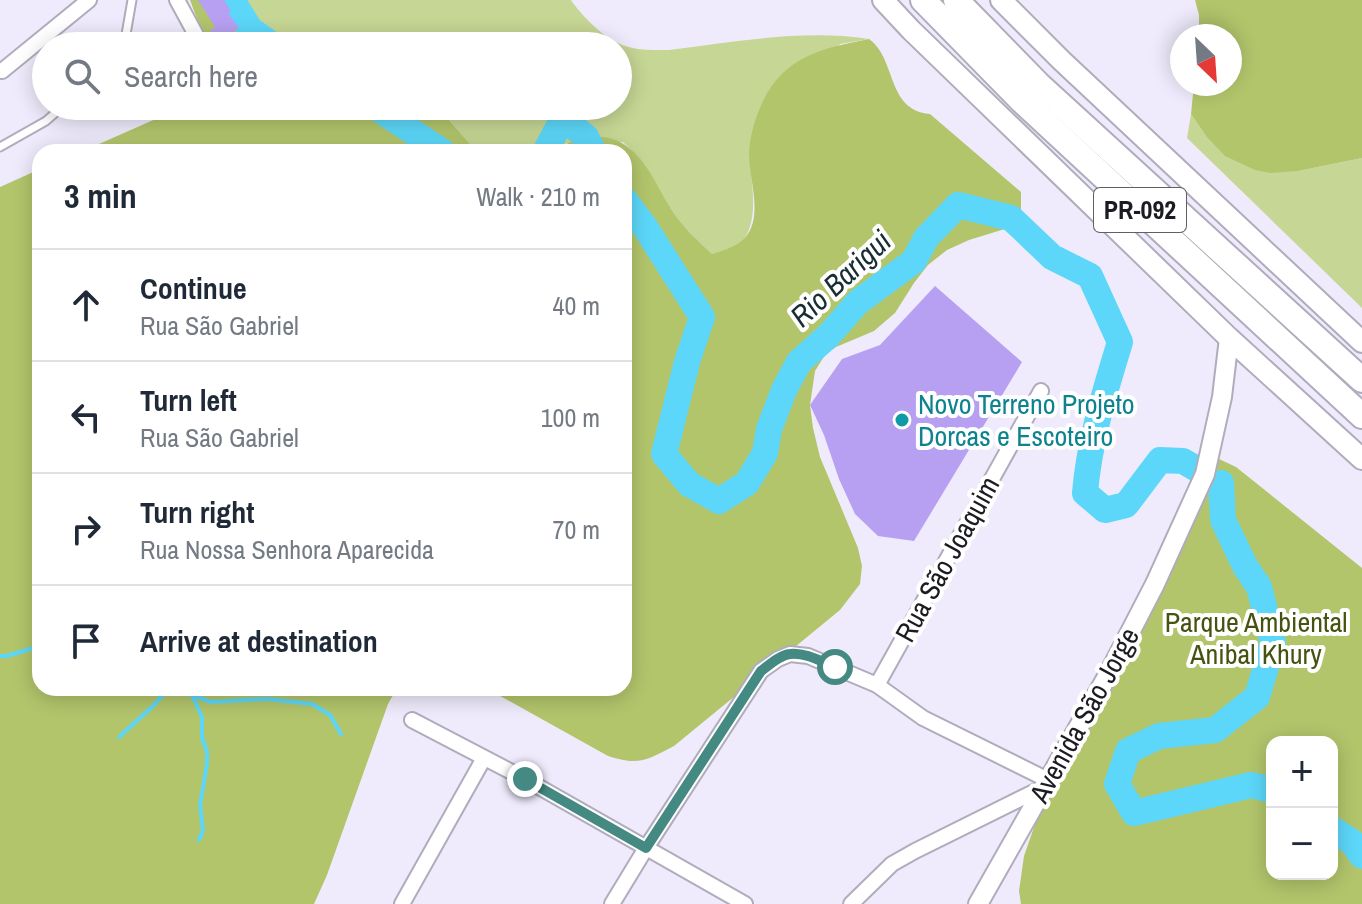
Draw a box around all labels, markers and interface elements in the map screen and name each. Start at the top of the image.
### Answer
north arrow [1170,24,1242,96]
search box [32,32,632,120]
icon: search [60,54,104,98]
text: Search here [124,56,258,96]
text: 3 min [64,173,137,219]
text: Walk · 210 m [476,179,600,214]
road number: PR-092 [1094,188,1186,232]
water label: Rio Barigui [781,221,900,335]
text: Continue [140,268,247,308]
icon: ahead [64,283,108,327]
text: 40 m [553,288,600,323]
text: Rua São Gabriel [140,308,299,343]
text: Turn left [140,380,237,420]
place label: Novo Terreno Projeto Dorcas e Escoteiro [918,385,1135,455]
icon: left [64,395,108,439]
text: 100 m [541,400,600,435]
marker: Novo Terreno Projeto Dorcas e Escoteiro [893,411,911,429]
text: Rua São Gabriel [140,420,299,455]
street label: Rua São Joaquim [886,469,1008,649]
text: Turn right [140,492,254,532]
icon: right [64,507,108,551]
text: 70 m [553,512,600,547]
text: Rua Nossa Senhora Aparecida [140,532,434,567]
park label: Parque Ambiental Anibal Khury [1165,603,1347,673]
icon: arrive [64,619,108,663]
text: Arrive at destination [140,621,378,661]
street label: Avenida São Jorge [1020,621,1148,810]
route start [817,649,853,685]
map controls [1266,736,1338,880]
button: + [1266,736,1338,808]
route end [507,761,543,797]
button: − [1266,808,1338,880]

